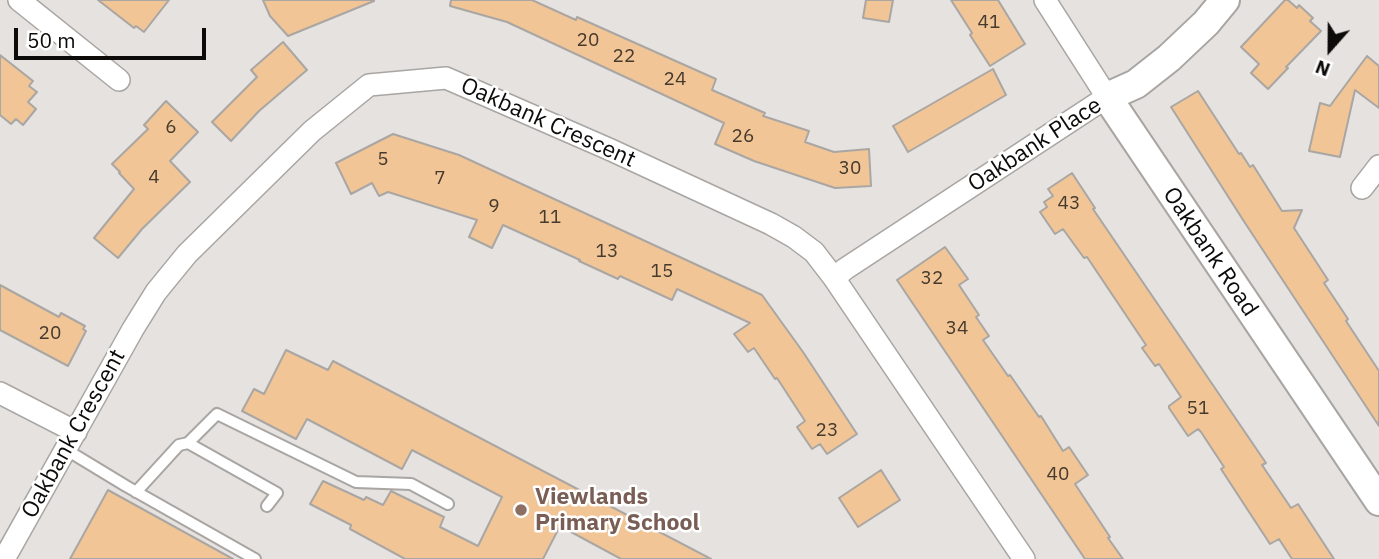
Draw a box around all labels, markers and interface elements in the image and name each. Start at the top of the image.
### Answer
house number: 41 [978,12,1000,34]
scale bar [18,14,210,58]
north arrow [1295,14,1365,84]
text: 50 m [27,26,76,54]
house number: 20 [577,30,599,52]
house number: 22 [613,46,635,68]
text: N [1312,55,1333,82]
house number: 24 [664,69,686,91]
street label: Oakbank Crescent [456,72,640,174]
street label: Oakbank Place [963,92,1107,198]
house number: 6 [165,117,177,139]
house number: 26 [732,126,754,148]
house number: 5 [377,149,389,171]
house number: 30 [839,158,861,180]
house number: 4 [148,167,160,189]
house number: 7 [434,168,446,190]
street label: Oakbank Road [1157,182,1263,322]
house number: 43 [1058,193,1080,215]
house number: 9 [488,196,500,218]
house number: 11 [539,207,561,229]
house number: 13 [596,241,618,263]
house number: 15 [651,261,673,283]
house number: 32 [921,268,943,290]
house number: 34 [946,318,968,340]
house number: 20 [39,323,61,345]
street label: Oakbank Crescent [16,345,132,523]
house number: 51 [1187,398,1209,420]
house number: 23 [816,420,838,442]
house number: 40 [1047,464,1069,486]
place label: Viewlands Primary School [535,483,699,537]
marker: Viewlands Primary School [513,502,529,518]

